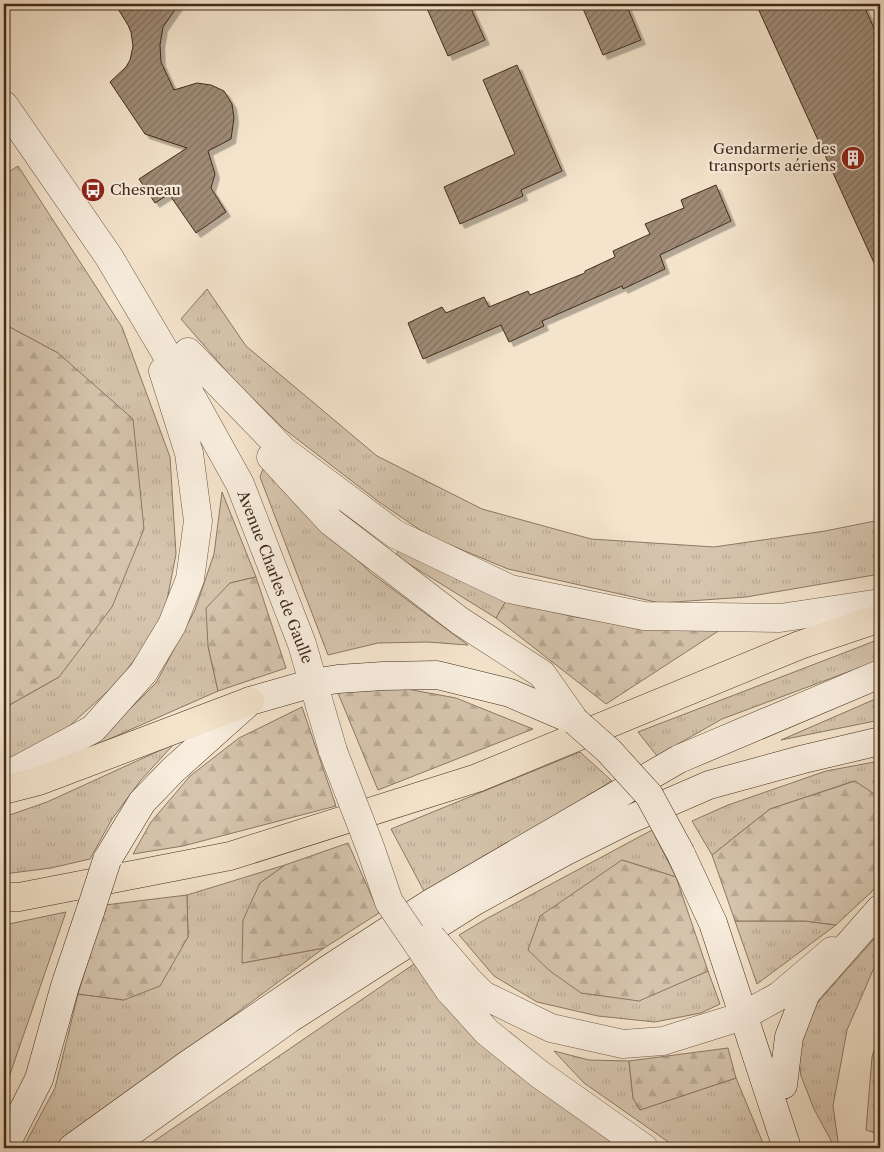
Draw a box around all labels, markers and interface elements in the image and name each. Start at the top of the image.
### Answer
place label: Gendarmerie des transports aériens [709,139,836,175]
building icon: Gendarmerie des transports aériens [840,145,866,171]
bus stop icon: Chesneau [80,177,106,203]
place label: Chesneau [110,180,181,199]
street label: Avenue Charles de Gaulle [233,487,317,666]

